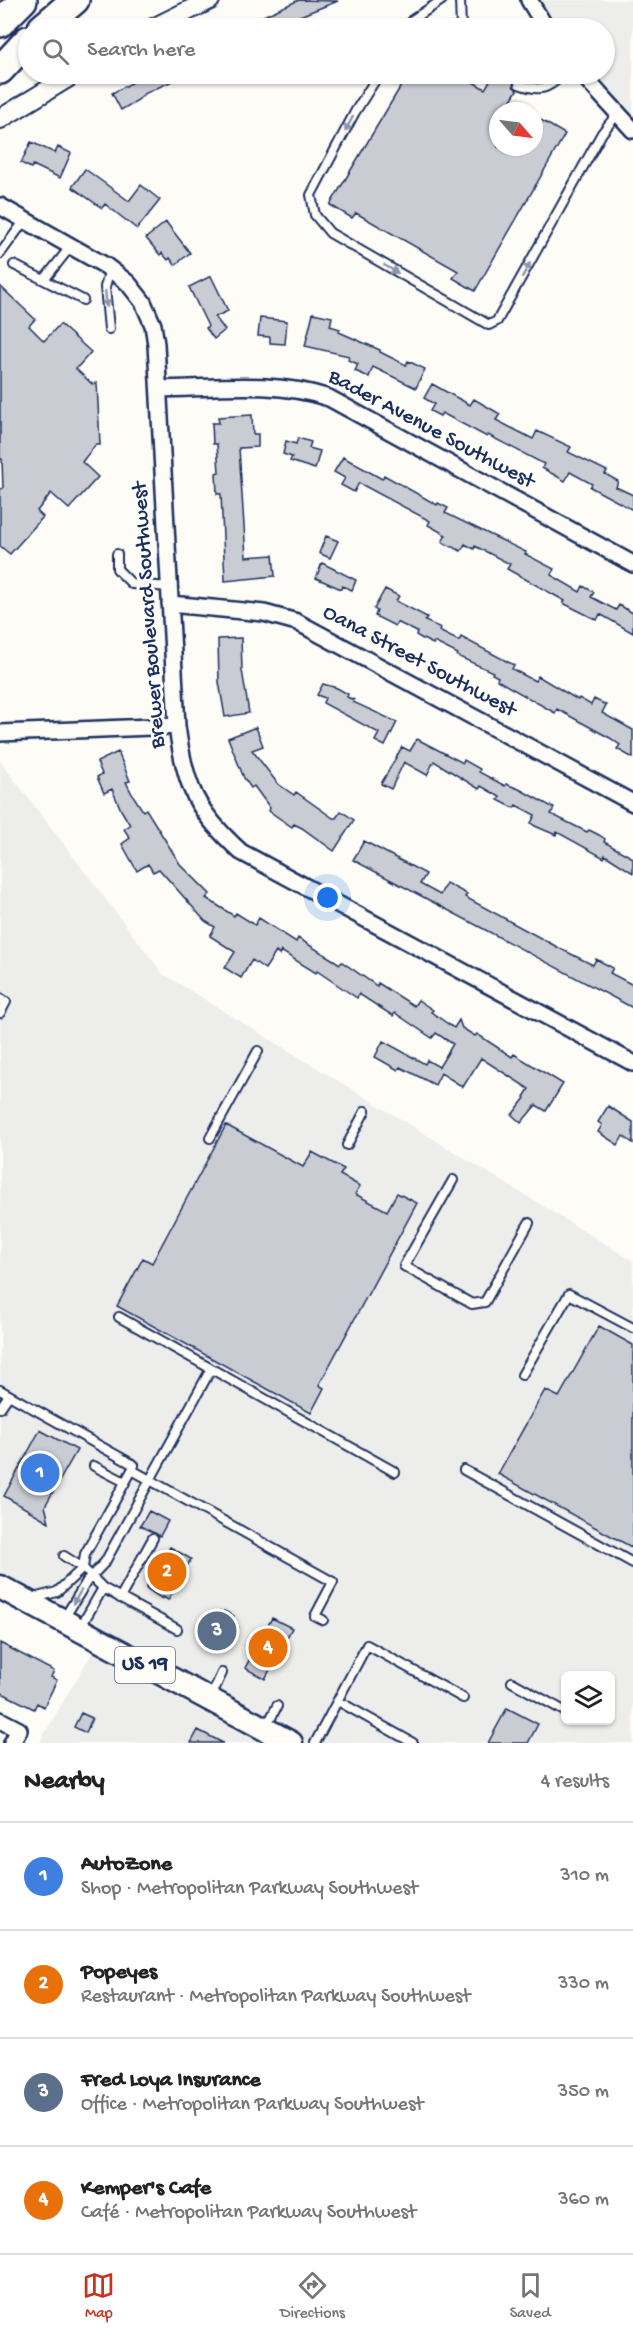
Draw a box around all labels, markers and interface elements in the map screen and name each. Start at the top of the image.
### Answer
search box [18,18,615,84]
icon: search [39,35,72,68]
text: Search here [87,38,195,64]
north arrow [489,102,543,156]
one-way arrow [344,115,353,132]
one-way arrow [520,261,530,278]
one-way arrow [383,263,399,274]
one-way arrow [101,289,111,308]
street label: Bader Avenue Southwest [322,364,541,496]
street label: Brewer Boulevard Southwest [128,479,172,750]
street label: Oana Street Southwest [318,600,522,725]
your location [313,883,342,912]
pin: 1 [20,1450,60,1496]
pin: 2 [148,1550,186,1594]
one-way arrow [71,1589,82,1605]
pin: 3 [198,1608,236,1654]
pin: 4 [248,1626,288,1670]
road number: US 19 [115,1647,175,1683]
map controls [561,1671,615,1725]
button: layers [561,1671,615,1725]
text: Nearby [24,1767,105,1798]
text: 4 results [541,1771,609,1794]
text: AutoZone [81,1852,172,1878]
text: 1 [39,1865,48,1888]
text: 310 m [560,1865,609,1888]
text: Shop · Metropolitan Parkway Southwest [81,1878,418,1901]
text: Popeyes [81,1960,157,1986]
text: 2 [39,1973,48,1996]
text: 330 m [558,1973,609,1996]
text: Restaurant · Metropolitan Parkway Southwest [81,1986,470,2009]
text: Fred Loya Insurance [81,2068,261,2094]
text: 3 [38,2081,49,2104]
text: 350 m [558,2081,609,2104]
text: Office · Metropolitan Parkway Southwest [81,2094,423,2117]
text: Kemper's Cafe [81,2176,211,2202]
text: 4 [39,2189,48,2212]
text: 360 m [558,2189,609,2212]
text: Café · Metropolitan Parkway Southwest [81,2202,416,2225]
tab: Map [82,2269,115,2324]
tab: Directions [280,2269,345,2324]
tab: Saved [510,2269,551,2324]

